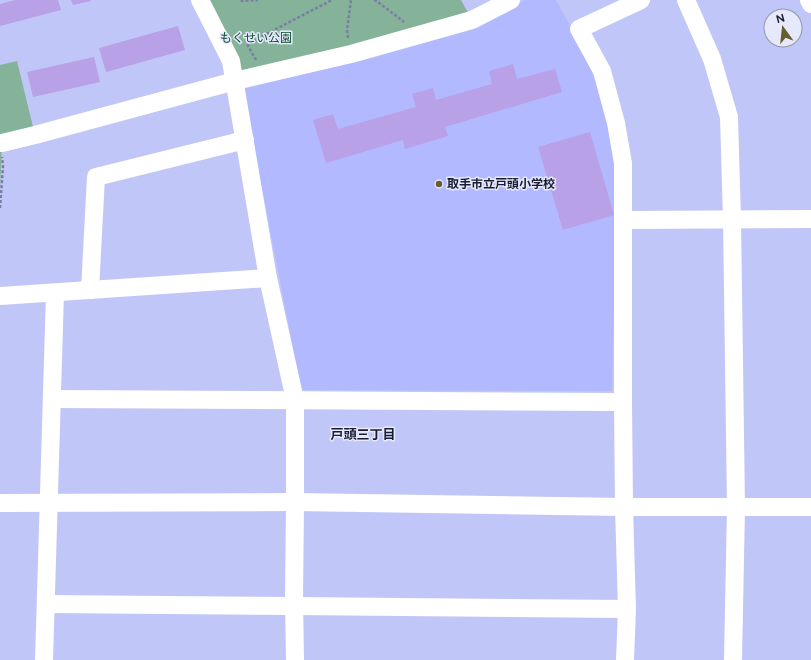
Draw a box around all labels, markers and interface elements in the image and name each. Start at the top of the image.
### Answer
north arrow [763,8,803,48]
text: N [775,11,786,26]
park label: もくせい公園 [220,31,292,45]
place label: 取手市立戸頭小学校 [447,177,555,191]
marker: 取手市立戸頭小学校 [434,179,444,189]
district label: 戸頭三丁目 [330,427,396,442]

